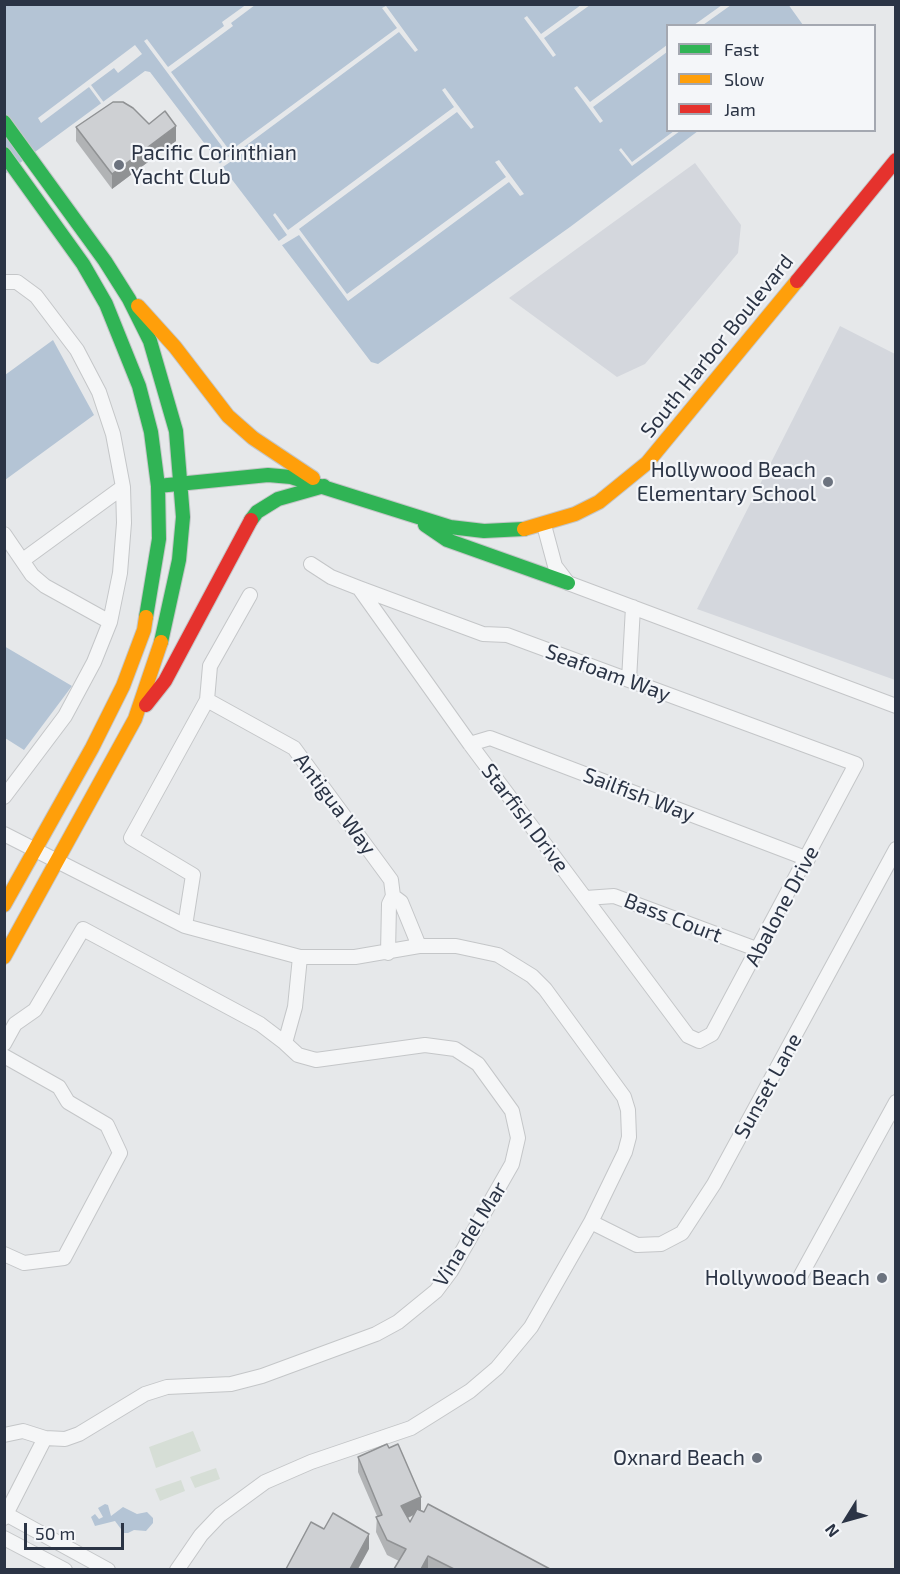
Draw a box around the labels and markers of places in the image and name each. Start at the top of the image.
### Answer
place label: Pacific Corinthian Yacht Club [131,140,297,190]
marker: Pacific Corinthian Yacht Club [112,158,126,172]
place label: Hollywood Beach Elementary School [637,457,816,507]
marker: Hollywood Beach Elementary School [821,475,835,489]
place label: Hollywood Beach [705,1265,870,1291]
marker: Hollywood Beach [875,1271,889,1285]
place label: Oxnard Beach [613,1445,745,1471]
marker: Oxnard Beach [750,1451,764,1465]

